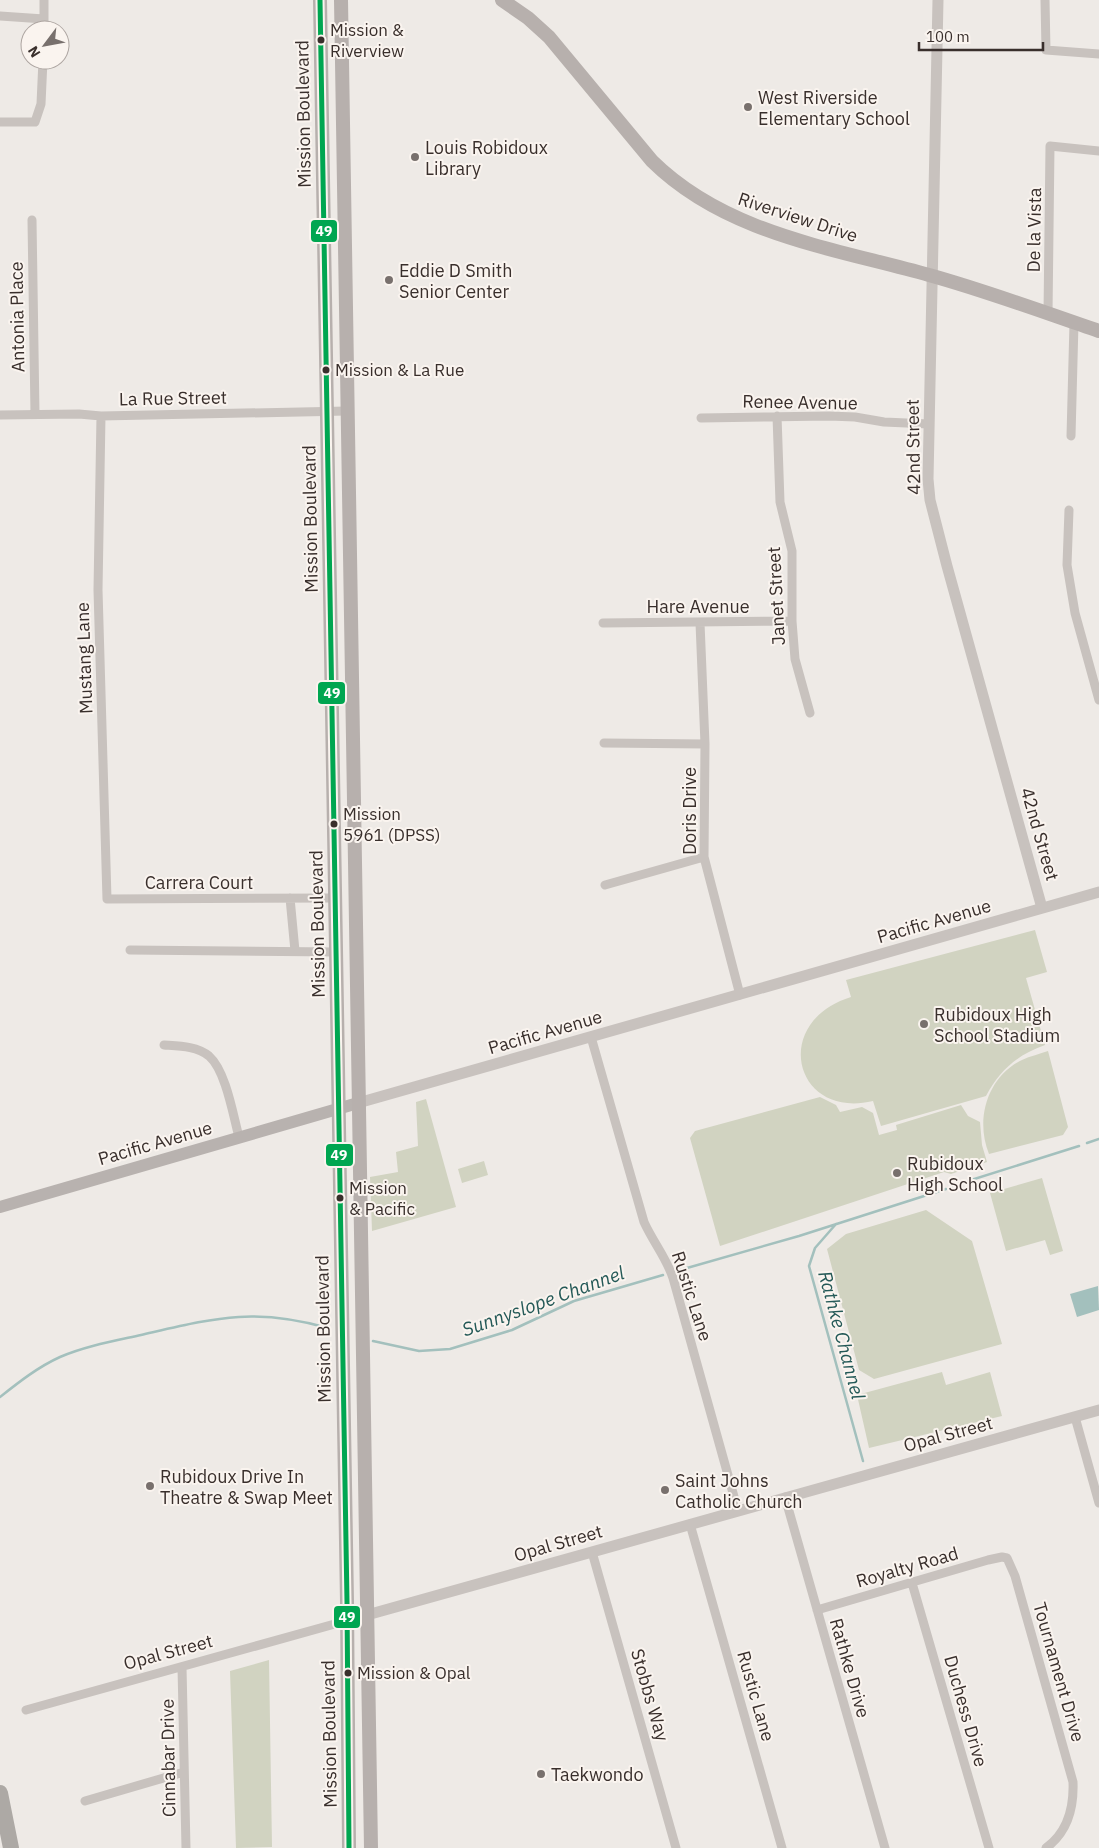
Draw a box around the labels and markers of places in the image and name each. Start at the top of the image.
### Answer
place label: Mission & Riverview [330,19,404,62]
marker: Mission & Riverview [316,35,326,45]
place label: West Riverside Elementary School [758,86,910,130]
marker: West Riverside Elementary School [742,101,754,113]
place label: Louis Robidoux Library [425,136,548,180]
marker: Louis Robidoux Library [409,151,421,163]
place label: Eddie D Smith Senior Center [399,259,512,303]
marker: Eddie D Smith Senior Center [383,274,395,286]
place label: Mission & La Rue [335,359,464,381]
marker: Mission & La Rue [321,365,331,375]
place label: Mission 5961 (DPSS) [343,803,441,846]
marker: Mission 5961 (DPSS) [329,819,339,829]
place label: Rubidoux High School Stadium [934,1003,1060,1047]
marker: Rubidoux High School Stadium [918,1018,930,1030]
place label: Rubidoux High School [907,1152,1003,1196]
marker: Rubidoux High School [891,1167,903,1179]
place label: Mission & Pacific [349,1177,415,1220]
marker: Mission & Pacific [335,1193,345,1203]
place label: Rubidoux Drive In Theatre & Swap Meet [160,1465,333,1509]
place label: Saint Johns Catholic Church [675,1469,803,1513]
marker: Rubidoux Drive In Theatre & Swap Meet [144,1480,156,1492]
marker: Saint Johns Catholic Church [659,1484,671,1496]
place label: Mission & Opal [357,1662,471,1684]
marker: Mission & Opal [343,1668,353,1678]
place label: Taekwondo [551,1763,644,1786]
marker: Taekwondo [535,1768,547,1780]

